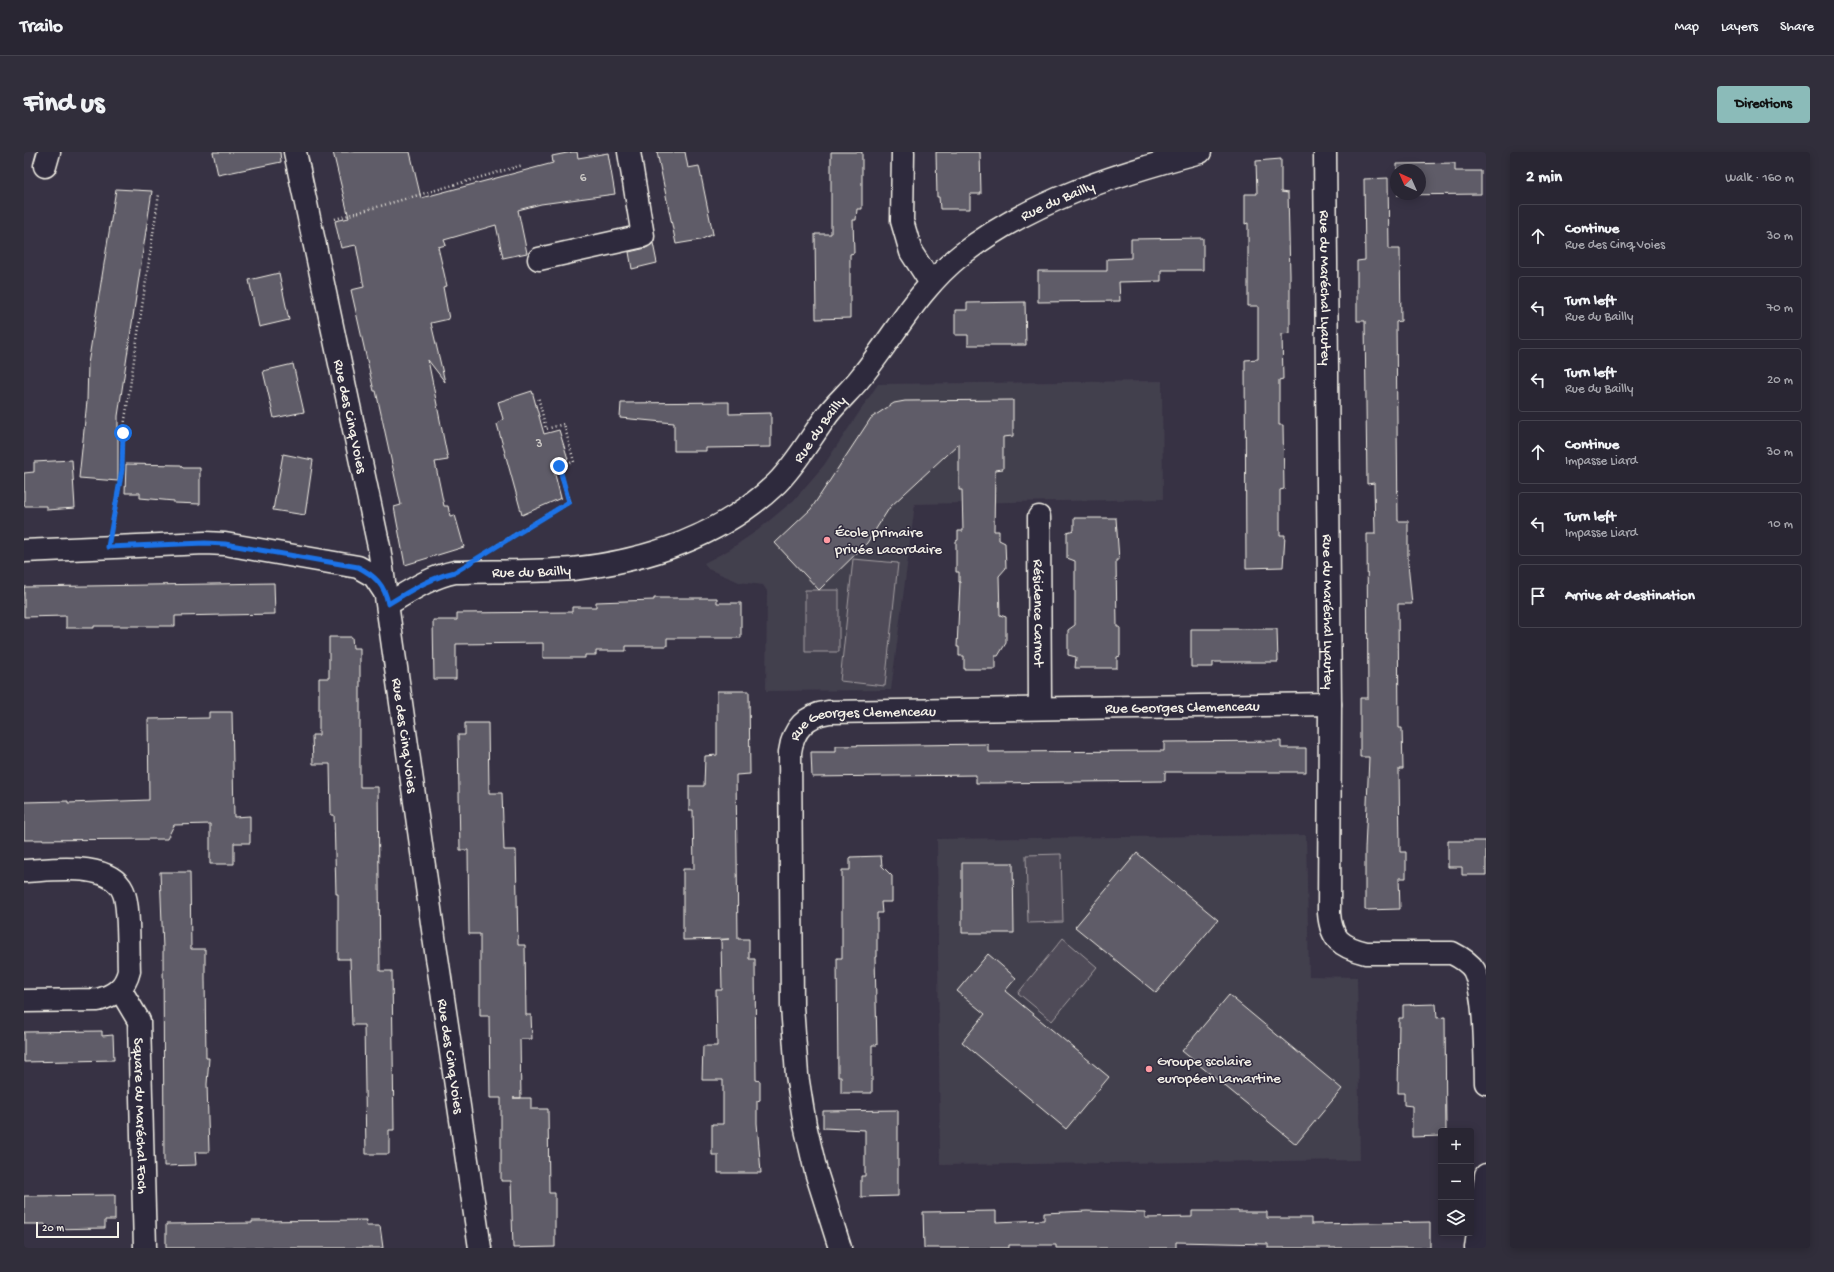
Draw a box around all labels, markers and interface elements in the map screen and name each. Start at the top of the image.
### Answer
text: Trailo [20,16,63,39]
text: Map [1675,19,1699,36]
text: Layers [1721,19,1758,36]
text: Share [1780,19,1814,36]
button: Directions [1717,86,1810,123]
text: Find us [24,88,104,121]
north arrow [1390,164,1426,200]
text: 2 min [1526,168,1562,188]
house number: 6 [580,171,587,186]
text: Walk · 160 m [1725,171,1794,186]
street label: Rue du Bailly [1018,178,1098,226]
street label: Rue du Maréchal Lyautey [1315,210,1334,366]
text: Continue [1565,220,1619,238]
icon: ahead [1527,225,1549,247]
text: 30 m [1767,229,1793,244]
text: Rue des Cinq Voies [1565,238,1665,253]
text: Turn left [1565,292,1616,310]
icon: left [1527,297,1549,319]
text: 70 m [1767,301,1793,316]
text: Rue du Bailly [1565,310,1633,325]
street label: Rue des Cinq Voies [328,358,370,475]
text: Turn left [1565,364,1616,382]
icon: left [1527,369,1549,391]
text: 20 m [1767,373,1793,388]
text: Rue du Bailly [1565,382,1633,397]
street label: Rue du Bailly [790,392,851,467]
route start [114,424,132,442]
text: Continue [1565,436,1619,454]
house number: 3 [535,437,543,452]
icon: ahead [1527,441,1549,463]
text: 30 m [1767,445,1793,460]
text: Impasse Liard [1565,454,1637,469]
route end [550,457,568,475]
text: Turn left [1565,508,1616,526]
icon: left [1527,513,1549,535]
text: 10 m [1768,517,1793,532]
place label: École primaire privée Lacordaire [834,524,942,559]
text: Impasse Liard [1565,526,1637,541]
street label: Rue du Maréchal Lyautey [1317,534,1337,690]
marker: École primaire privée Lacordaire [822,535,832,545]
street label: Résidence Carnot [1028,559,1047,669]
street label: Rue du Bailly [492,562,572,582]
icon: arrive [1527,585,1549,607]
text: Arrive at destination [1565,587,1695,605]
street label: Rue des Cinq Voies [387,677,421,795]
street label: Rue Georges Clemenceau [1105,698,1260,719]
street label: Rue Georges Clemenceau [786,703,936,744]
street label: Rue des Cinq Voies [432,998,467,1115]
street label: Square du Maréchal Foch [128,1037,151,1194]
place label: Groupe scolaire européen Lamartine [1157,1053,1281,1088]
marker: Groupe scolaire européen Lamartine [1144,1064,1154,1074]
map controls [1438,1128,1474,1236]
button: + [1438,1128,1474,1164]
button: − [1438,1164,1474,1200]
button: layers [1438,1200,1474,1236]
scale bar [36,1220,119,1239]
text: 20 m [42,1223,64,1235]

